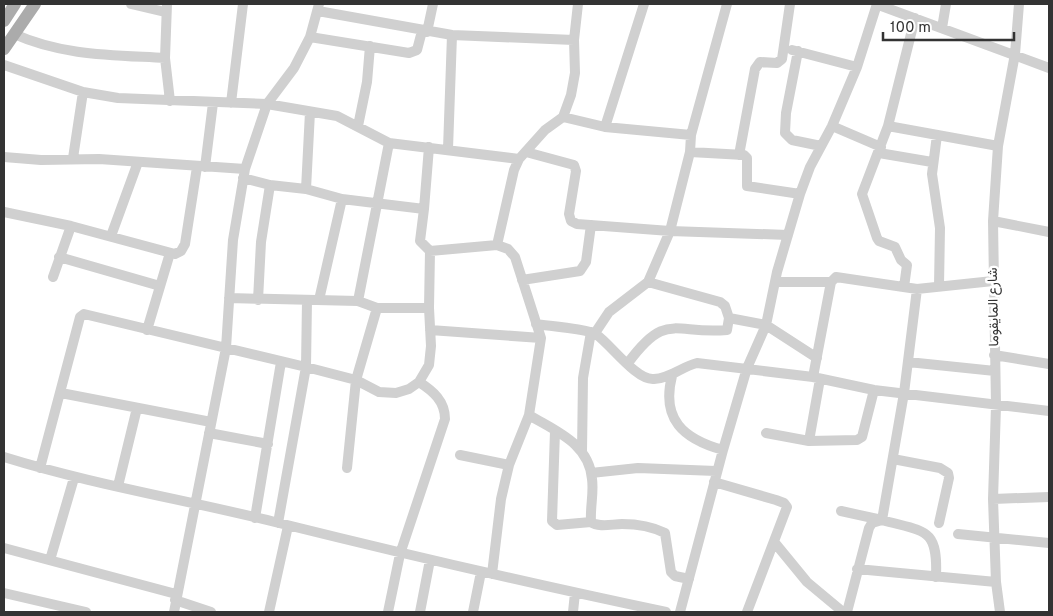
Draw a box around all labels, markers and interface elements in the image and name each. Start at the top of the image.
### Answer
scale bar [883,10,1014,42]
text: 100 m [890,19,931,38]
street label: شارع المايقوما [985,267,1004,347]

